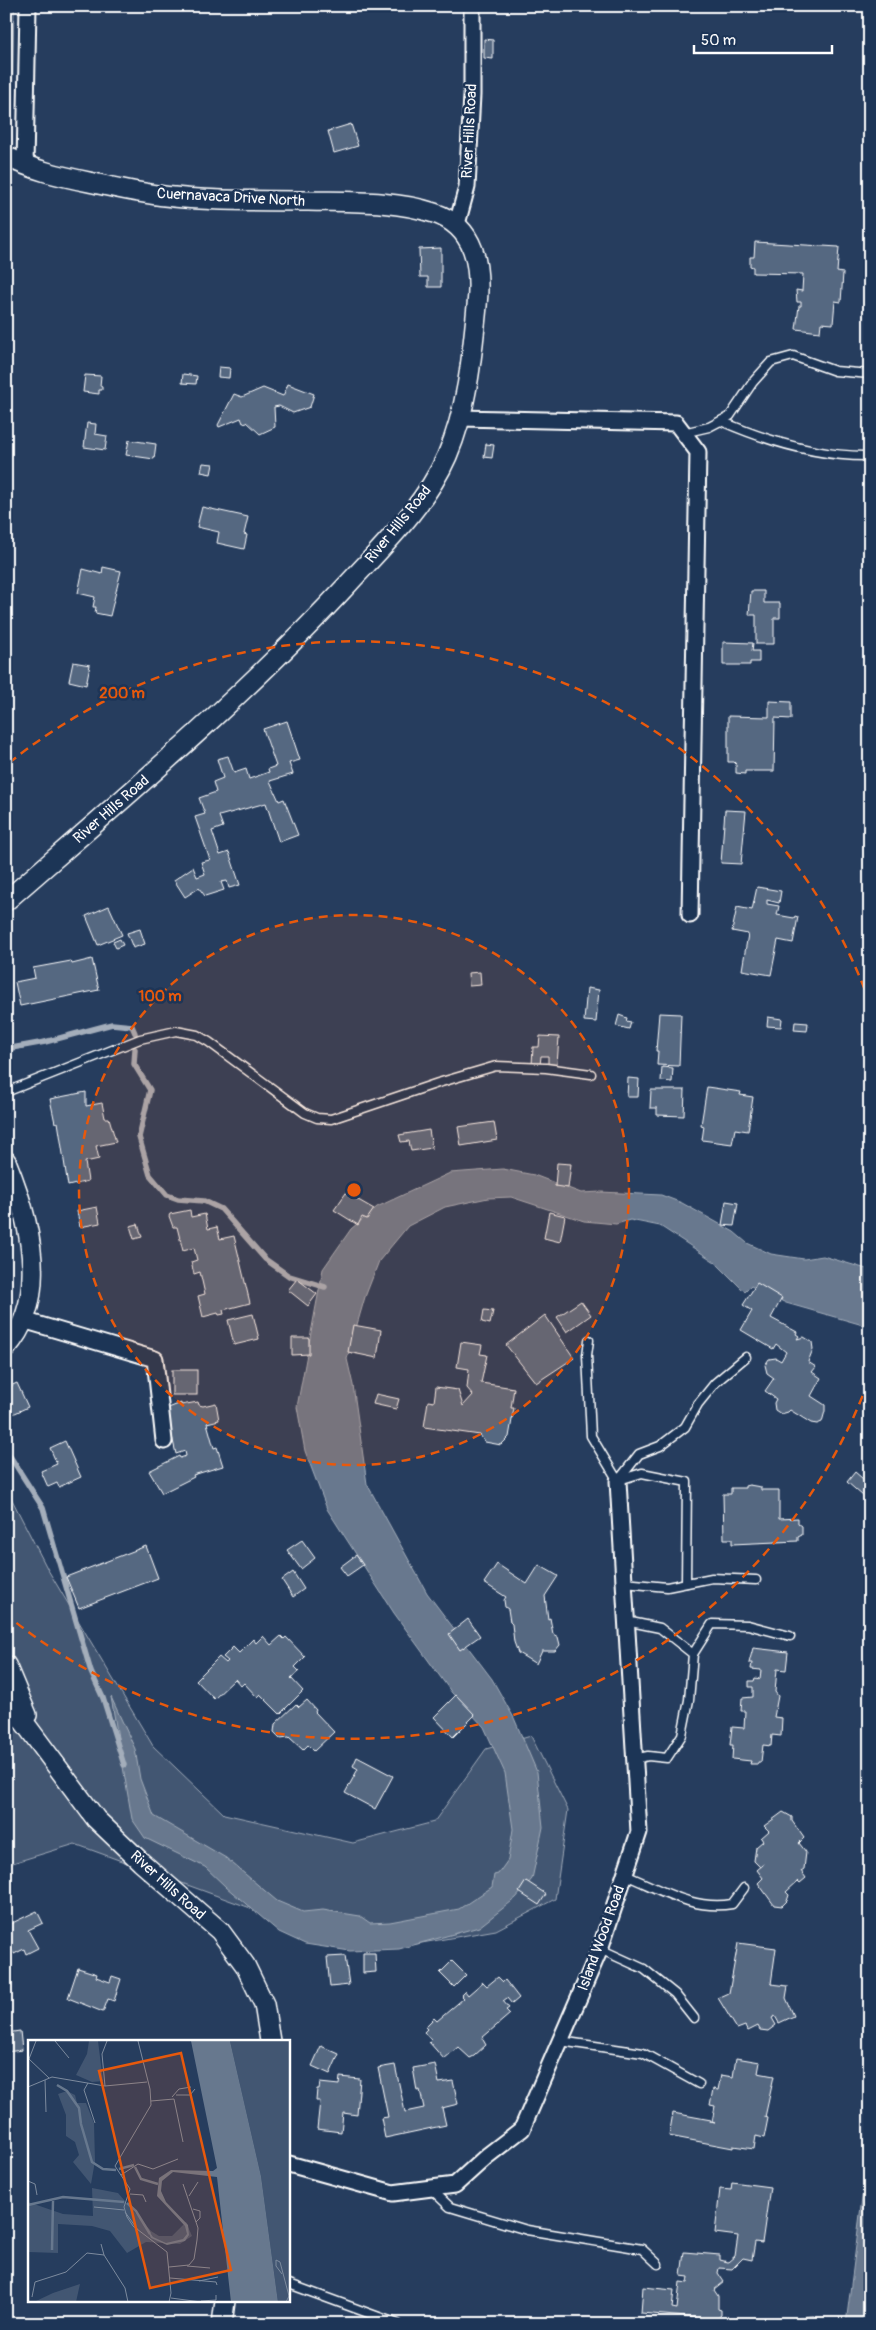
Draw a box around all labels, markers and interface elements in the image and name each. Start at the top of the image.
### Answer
scale bar [694,22,831,54]
text: 50 m [701,31,736,50]
street label: River Hills Road [458,83,481,179]
street label: Cuernavaca Drive North [156,184,306,211]
street label: River Hills Road [361,481,436,567]
text: 200 m [99,684,145,703]
street label: River Hills Road [69,771,153,848]
text: 100 m [139,987,181,1006]
centre of rings [345,1181,363,1199]
street label: River Hills Road [126,1847,209,1924]
street label: Island Wood Road [574,1883,629,1993]
inset map [28,2040,290,2302]

